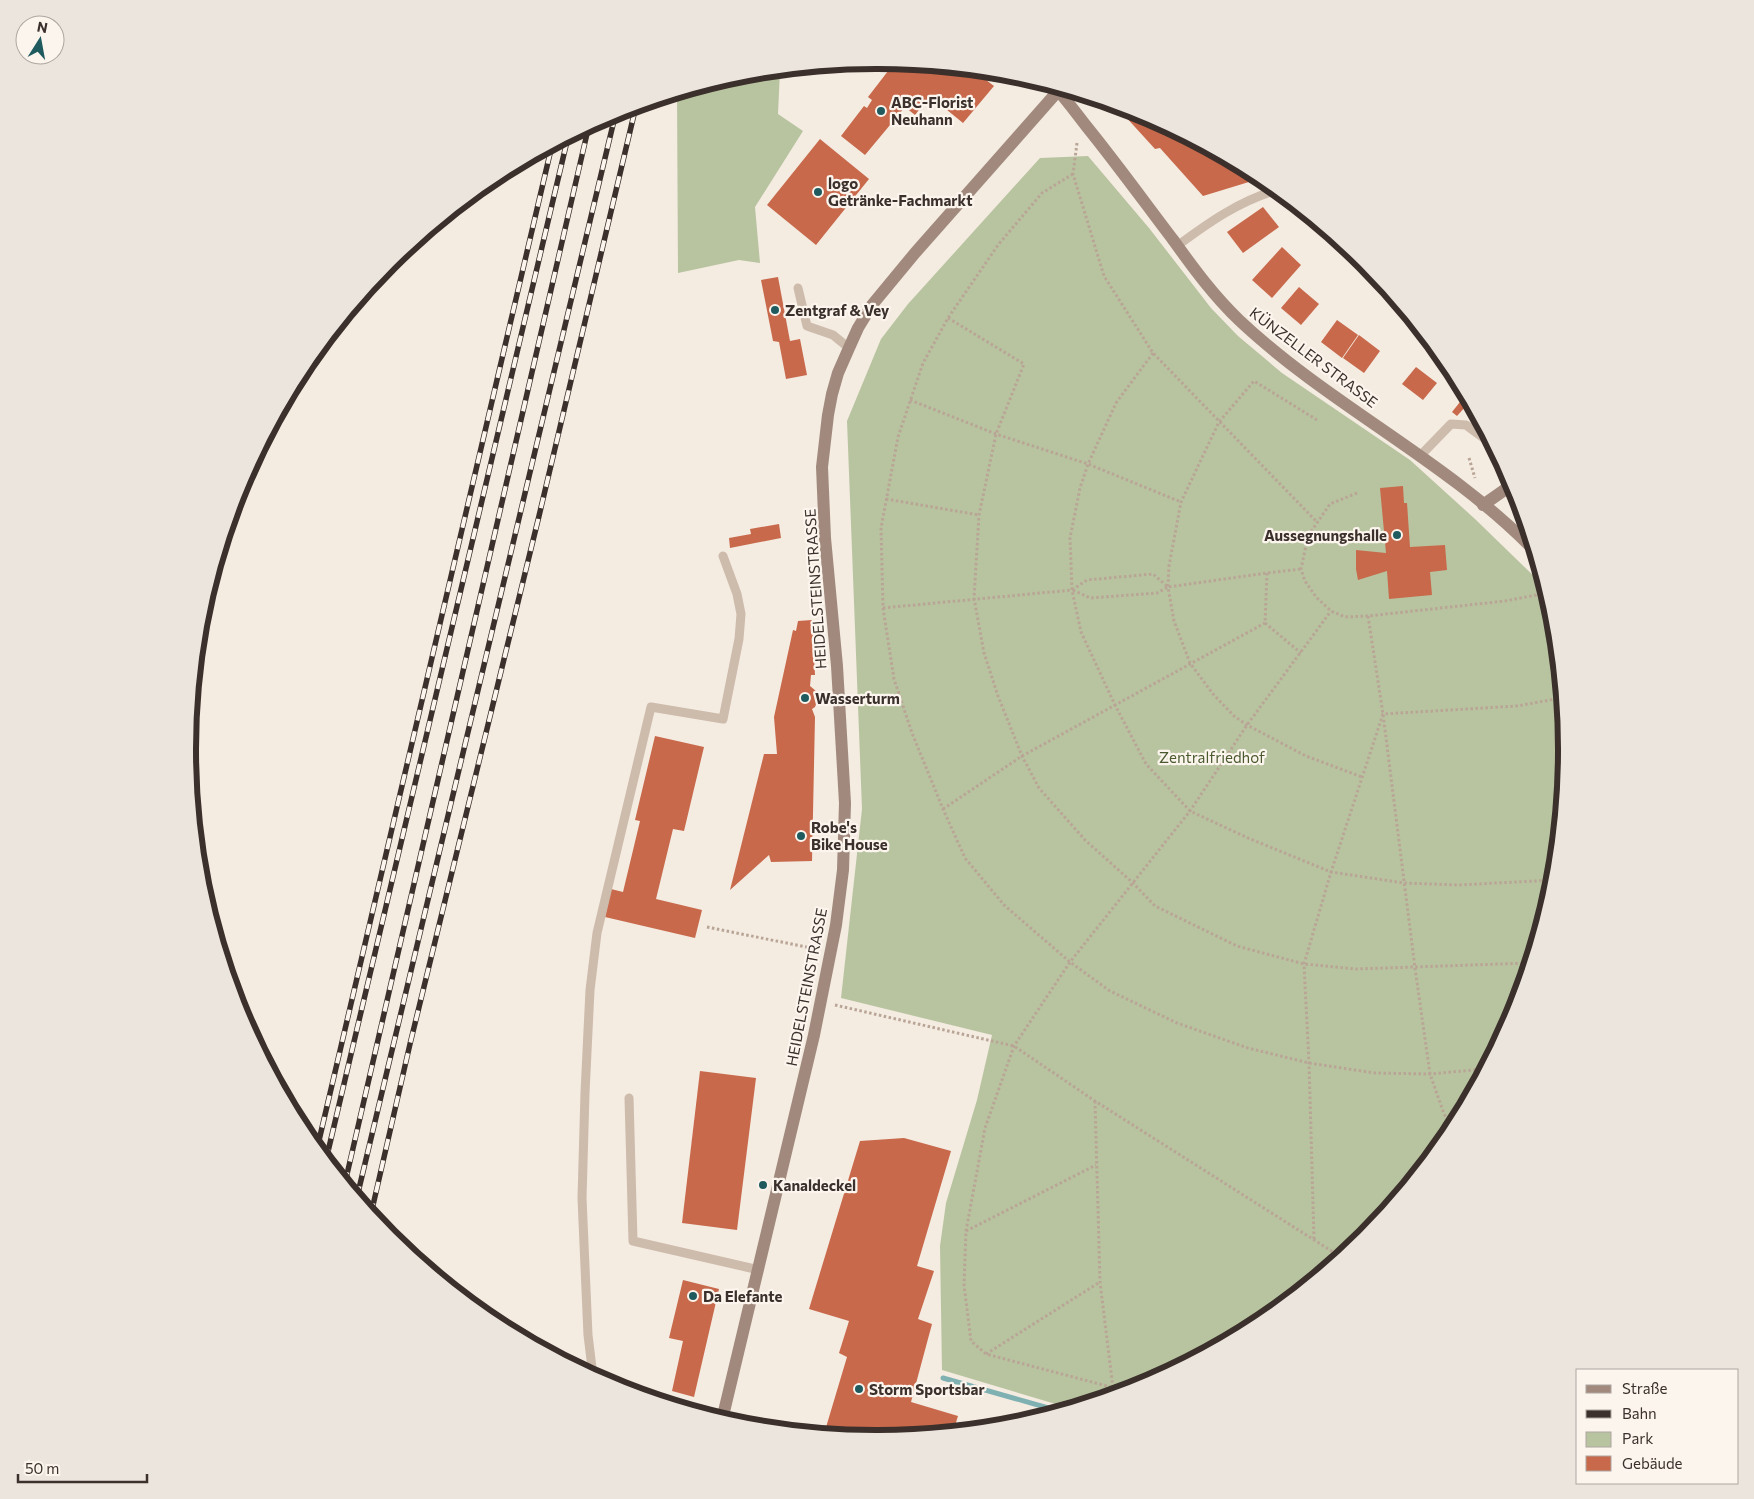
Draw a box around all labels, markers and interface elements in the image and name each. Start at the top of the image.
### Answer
north arrow [15,15,65,65]
text: N [36,17,49,36]
place label: ABC-Florist Neuhann [891,93,973,128]
marker: ABC-Florist Neuhann [875,105,887,117]
place label: logo Getränke-Fachmarkt [828,174,973,209]
marker: logo Getränke-Fachmarkt [812,186,824,198]
place label: Zentgraf & Vey [785,301,890,319]
street label: KÜNZELLER STRASSE [1247,303,1382,411]
marker: Zentgraf & Vey [769,304,781,316]
street label: HEIDELSTEINSTRASSE [800,508,830,670]
place label: Aussegnungshalle [1264,526,1387,544]
marker: Aussegnungshalle [1391,529,1403,541]
place label: Wasserturm [815,689,900,707]
marker: Wasserturm [799,692,811,704]
park label: Zentralfriedhof [1159,748,1265,766]
place label: Robe's Bike House [811,818,888,853]
marker: Robe's Bike House [795,830,807,842]
street label: HEIDELSTEINSTRASSE [782,906,830,1068]
place label: Kanaldeckel [773,1176,856,1194]
marker: Kanaldeckel [757,1179,769,1191]
place label: Da Elefante [703,1287,783,1305]
marker: Da Elefante [687,1290,699,1302]
legend [1576,1369,1739,1484]
text: Straße [1622,1379,1668,1397]
place label: Storm Sportsbar [869,1380,985,1398]
marker: Storm Sportsbar [853,1383,865,1395]
text: Bahn [1622,1404,1657,1422]
text: Park [1622,1429,1653,1447]
scale bar [18,1452,146,1484]
text: Gebäude [1622,1454,1683,1472]
text: 50 m [25,1459,59,1477]

